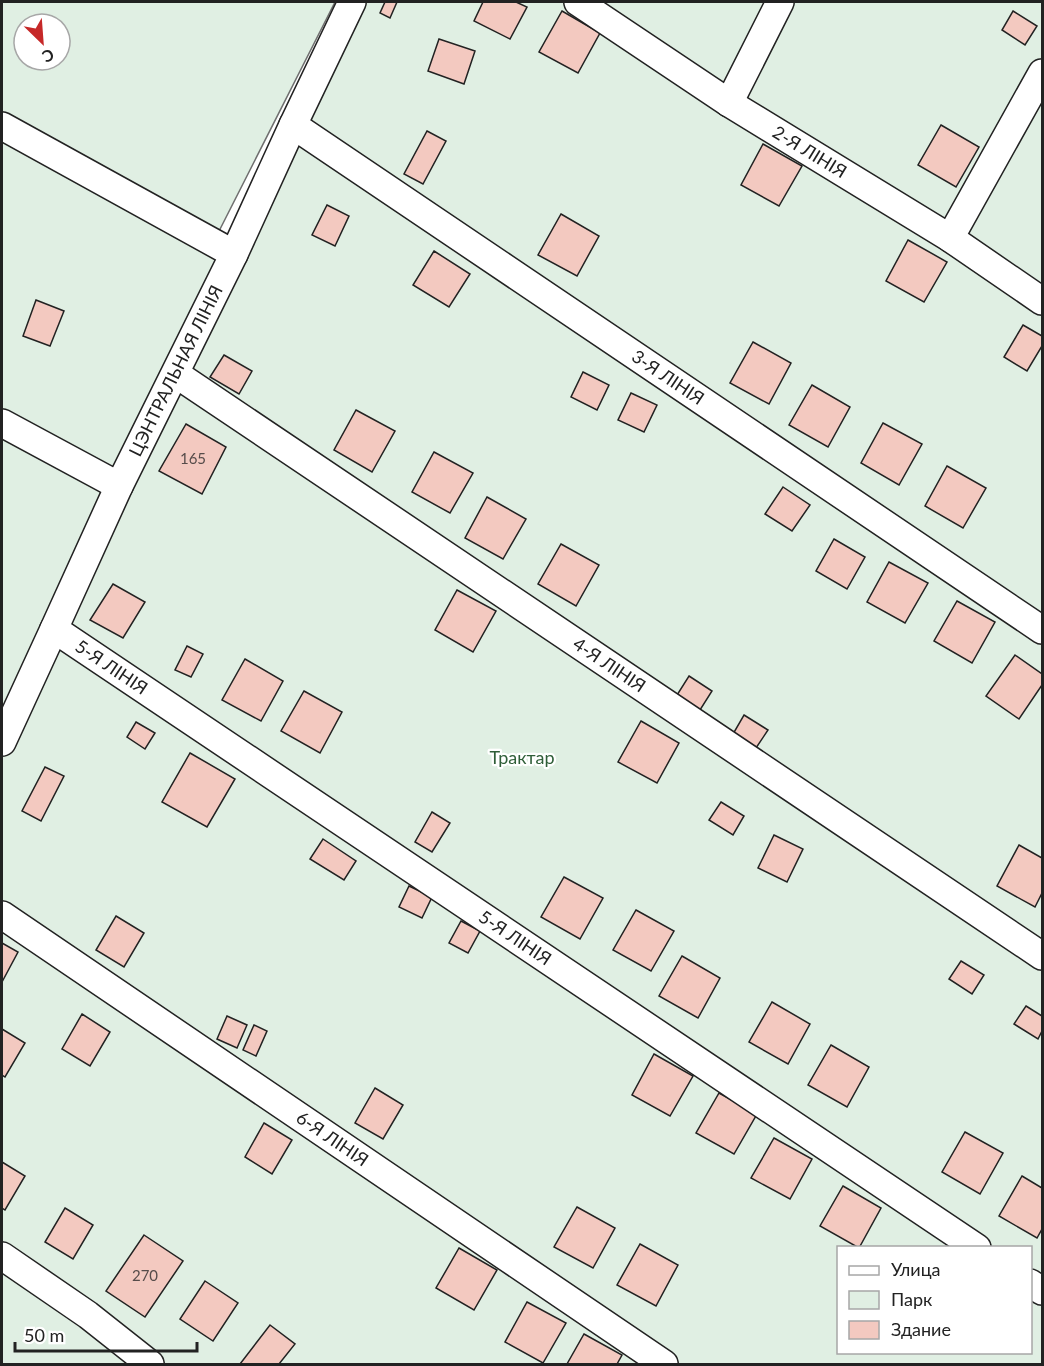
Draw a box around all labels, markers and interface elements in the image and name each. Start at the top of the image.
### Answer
north arrow [12,12,72,72]
text: С [39,45,57,67]
street label: 2-Я ЛІНІЯ [769,120,851,182]
street label: ЦЭНТРАЛЬНАЯ ЛІНІЯ [124,281,227,460]
street label: 3-Я ЛІНІЯ [628,345,709,409]
house number: 165 [180,449,206,467]
street label: 4-Я ЛІНІЯ [569,632,650,697]
street label: 5-Я ЛІНІЯ [71,634,152,699]
park label: Трактар [489,746,555,768]
street label: 5-Я ЛІНІЯ [475,905,556,969]
street label: 6-Я ЛІНІЯ [292,1106,373,1170]
legend [837,1246,1032,1354]
text: Улица [891,1258,941,1280]
house number: 270 [132,1266,158,1284]
text: Парк [891,1288,933,1310]
scale bar [15,1315,196,1353]
text: Здание [891,1318,951,1340]
text: 50 m [24,1324,64,1346]

